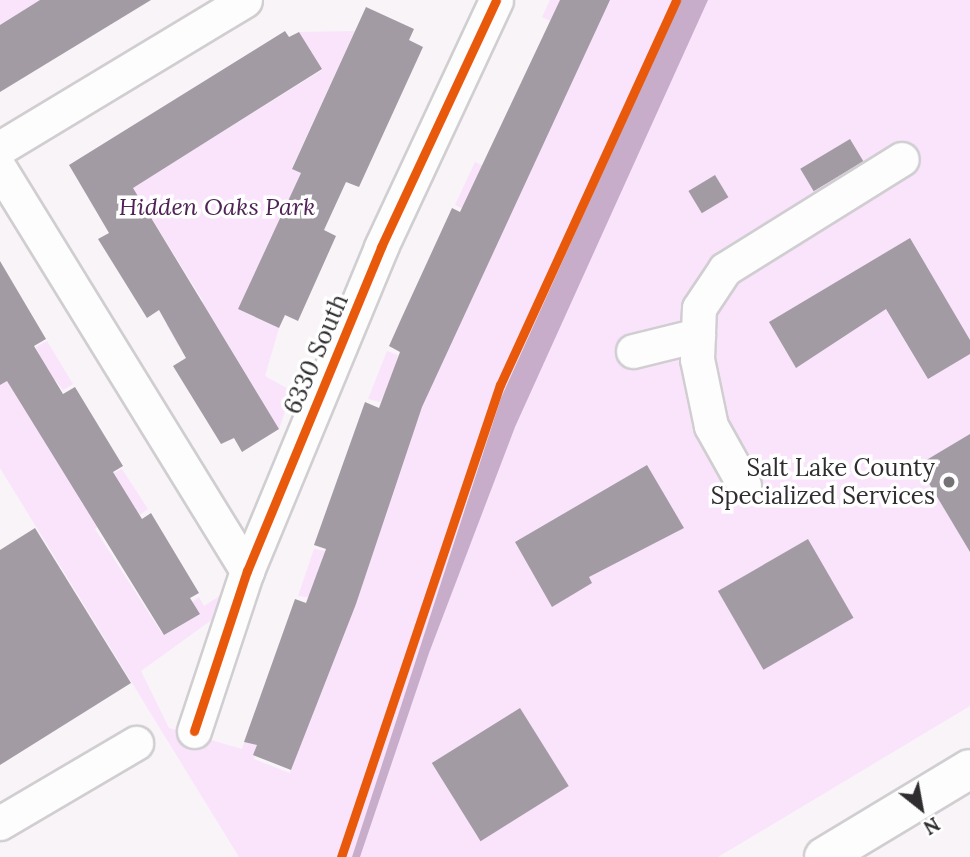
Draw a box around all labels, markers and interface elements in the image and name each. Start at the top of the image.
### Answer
park label: Hidden Oaks Park [119,193,315,221]
street label: 6330 South [278,290,354,418]
place label: Salt Lake County Specialized Services [711,454,935,510]
marker: Salt Lake County Specialized Services [941,474,957,490]
north arrow [886,773,956,843]
text: N [919,812,944,840]

